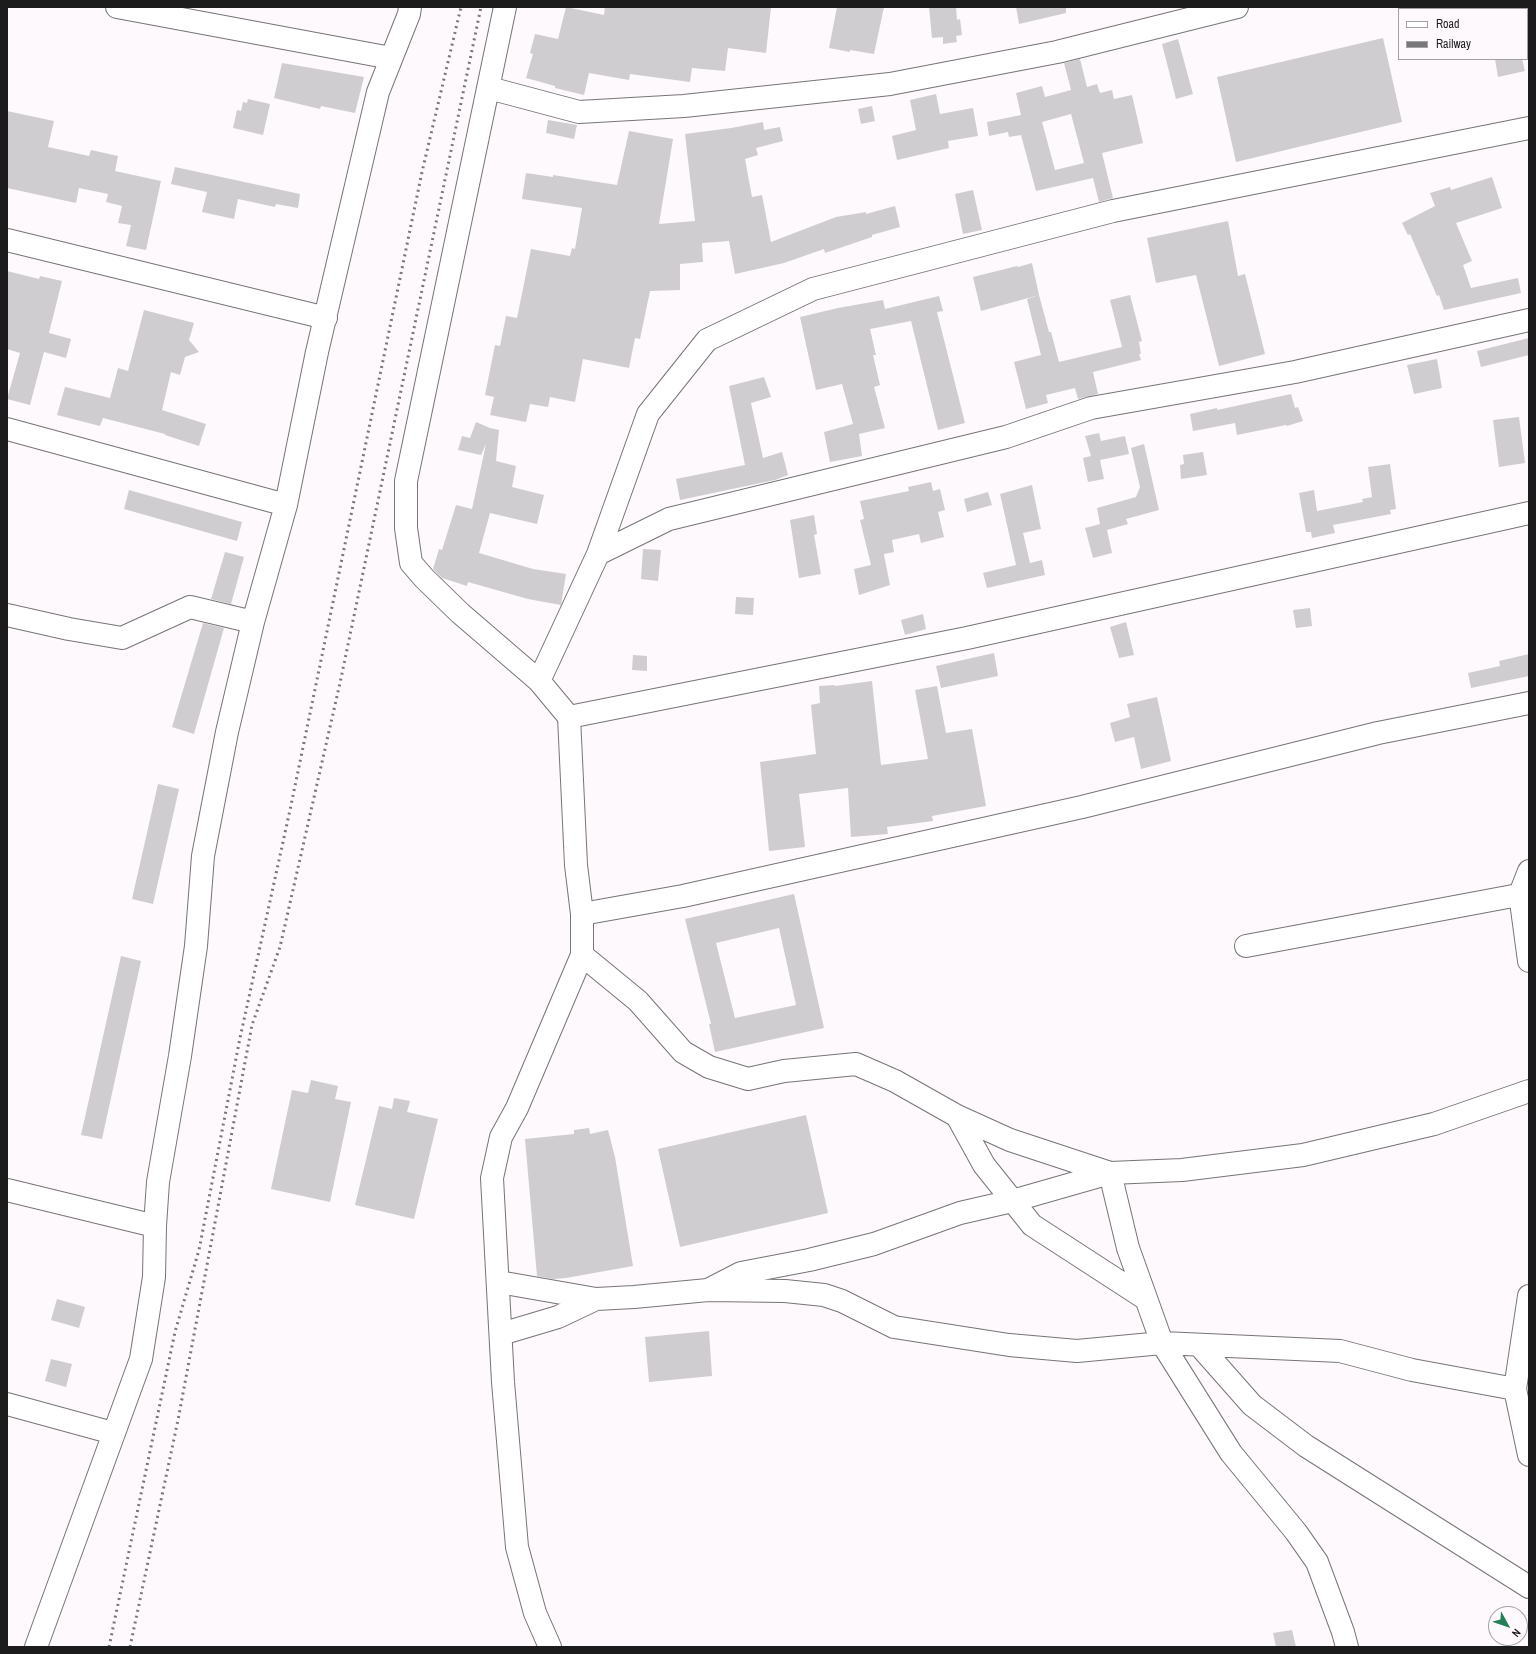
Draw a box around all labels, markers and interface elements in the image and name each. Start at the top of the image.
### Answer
legend [1398,8,1528,60]
text: Road [1436,16,1460,32]
text: Railway [1436,36,1471,52]
north arrow [1488,1606,1528,1646]
text: N [1509,1626,1524,1640]

